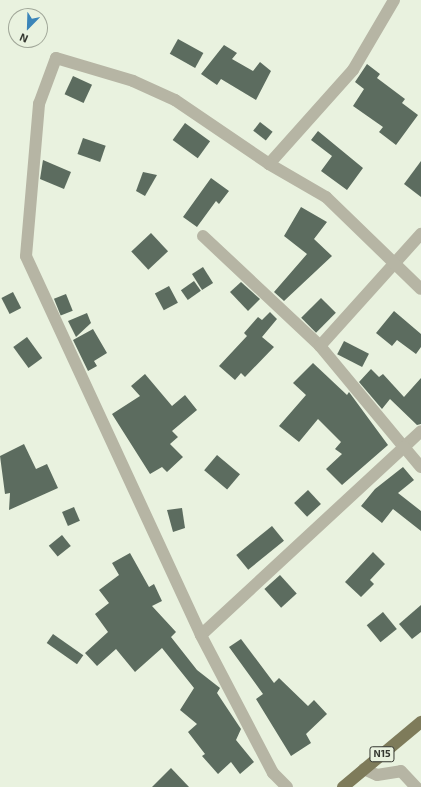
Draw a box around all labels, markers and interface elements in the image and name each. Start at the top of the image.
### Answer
north arrow [8,8,48,48]
text: N [17,31,30,46]
road number: N15 [369,746,395,762]

